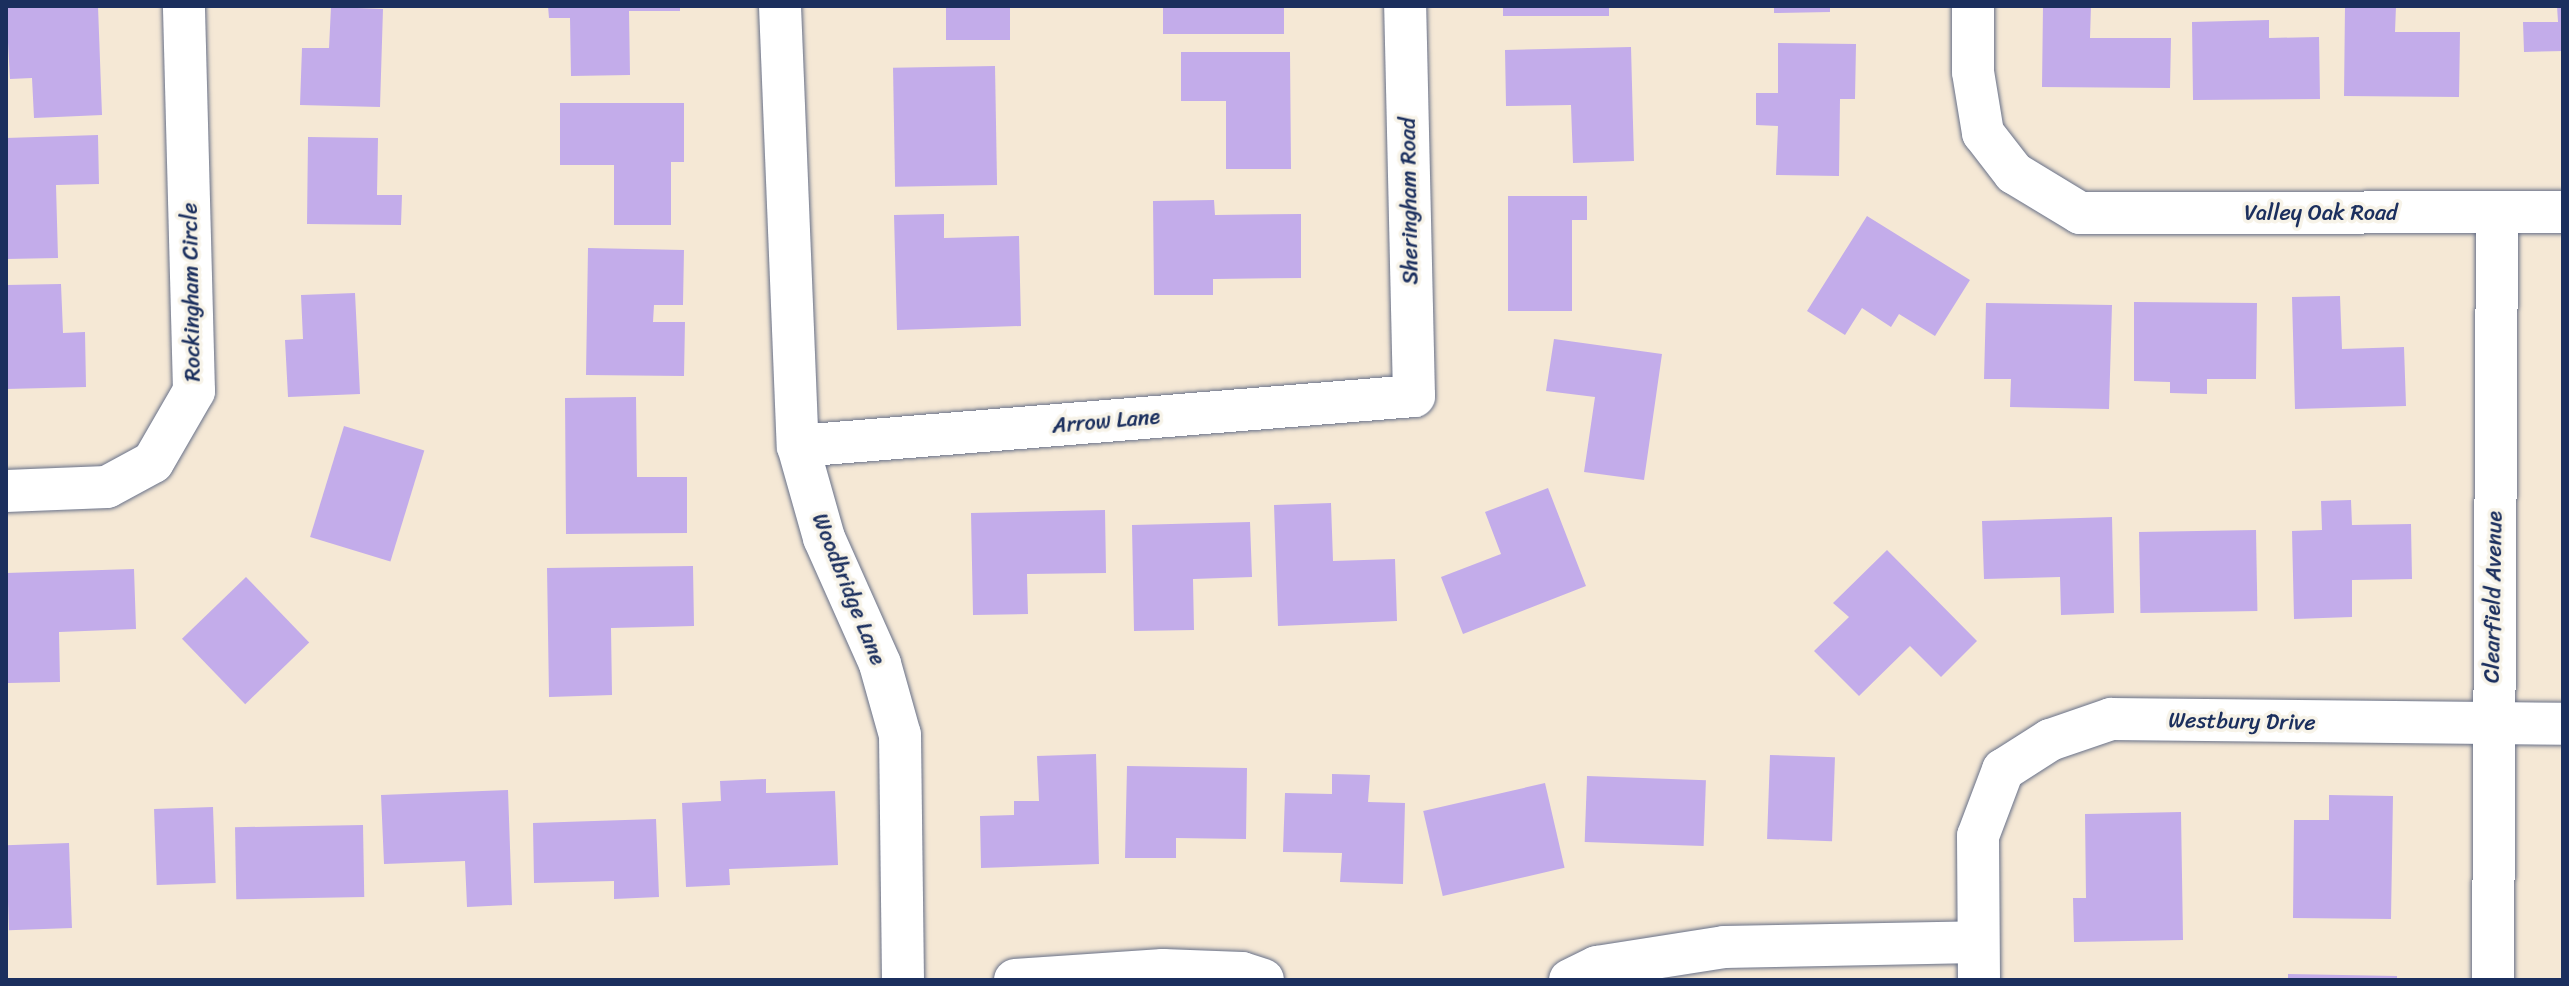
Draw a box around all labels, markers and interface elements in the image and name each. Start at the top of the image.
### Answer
street label: Sheringham Road [1394,117,1424,285]
street label: Valley Oak Road [2244,200,2398,226]
street label: Rockingham Circle [176,202,206,382]
street label: Arrow Lane [1051,403,1161,439]
street label: Woodbridge Lane [806,509,892,669]
street label: Clearfield Avenue [2478,511,2508,683]
street label: Westbury Drive [2168,707,2316,735]

